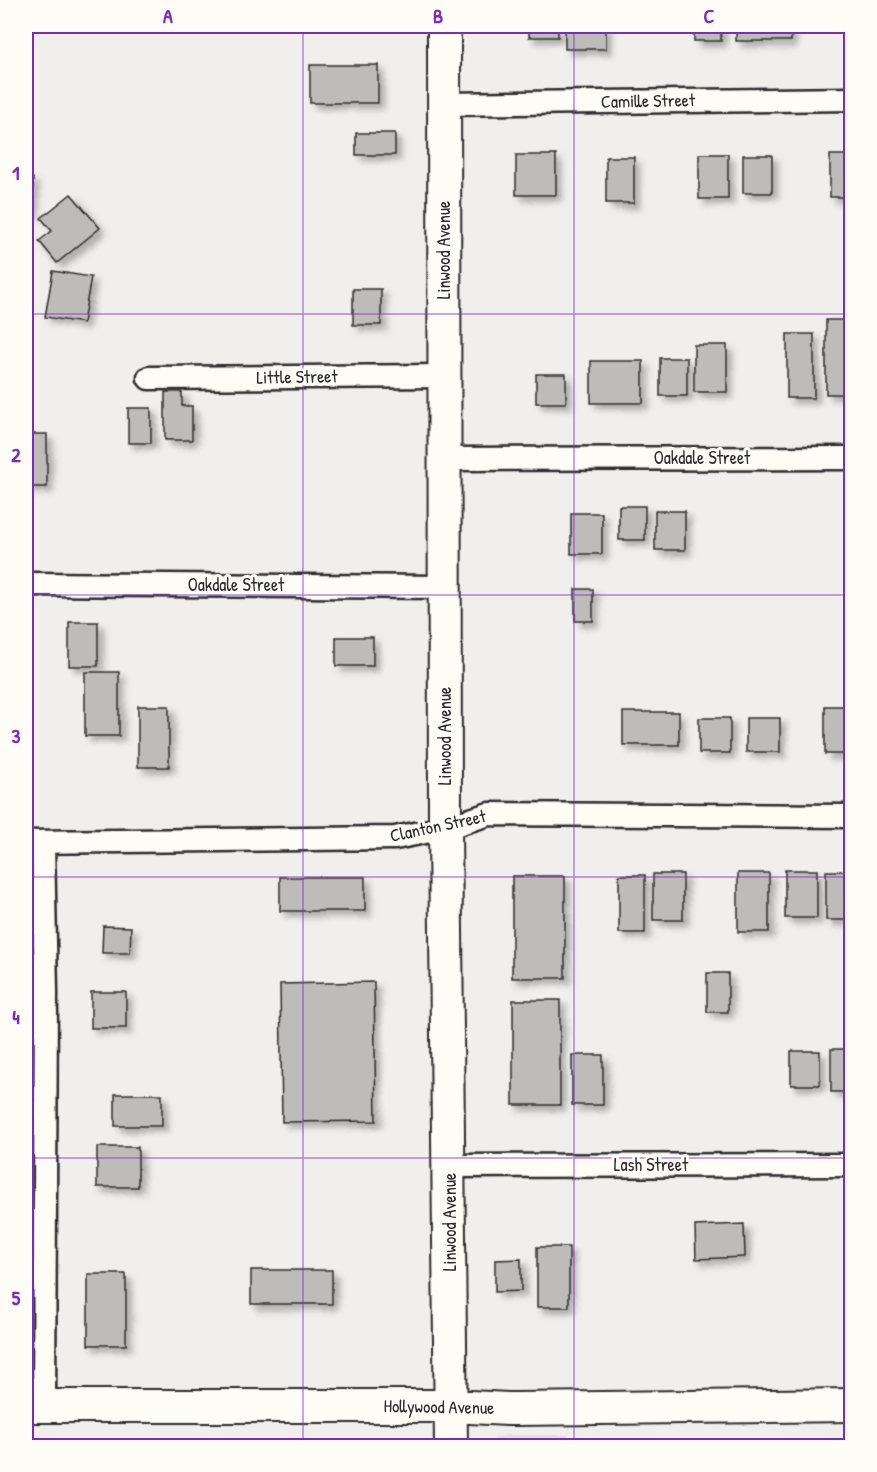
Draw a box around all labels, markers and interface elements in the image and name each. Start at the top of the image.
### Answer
text: A [163,2,173,29]
text: B [433,2,443,29]
text: C [704,2,715,29]
street label: Camille Street [601,87,696,114]
text: 1 [12,159,20,186]
street label: Linwood Avenue [431,201,456,299]
street label: Little Street [256,363,339,390]
text: 2 [11,441,21,468]
street label: Oakdale Street [654,445,751,470]
street label: Oakdale Street [188,572,285,597]
street label: Linwood Avenue [432,687,457,785]
text: 3 [12,722,21,749]
street label: Clanton Street [388,803,489,848]
text: 4 [12,1003,20,1030]
street label: Lash Street [614,1152,689,1177]
street label: Linwood Avenue [437,1173,462,1271]
text: 5 [12,1284,21,1311]
street label: Hollywood Avenue [383,1393,495,1420]

